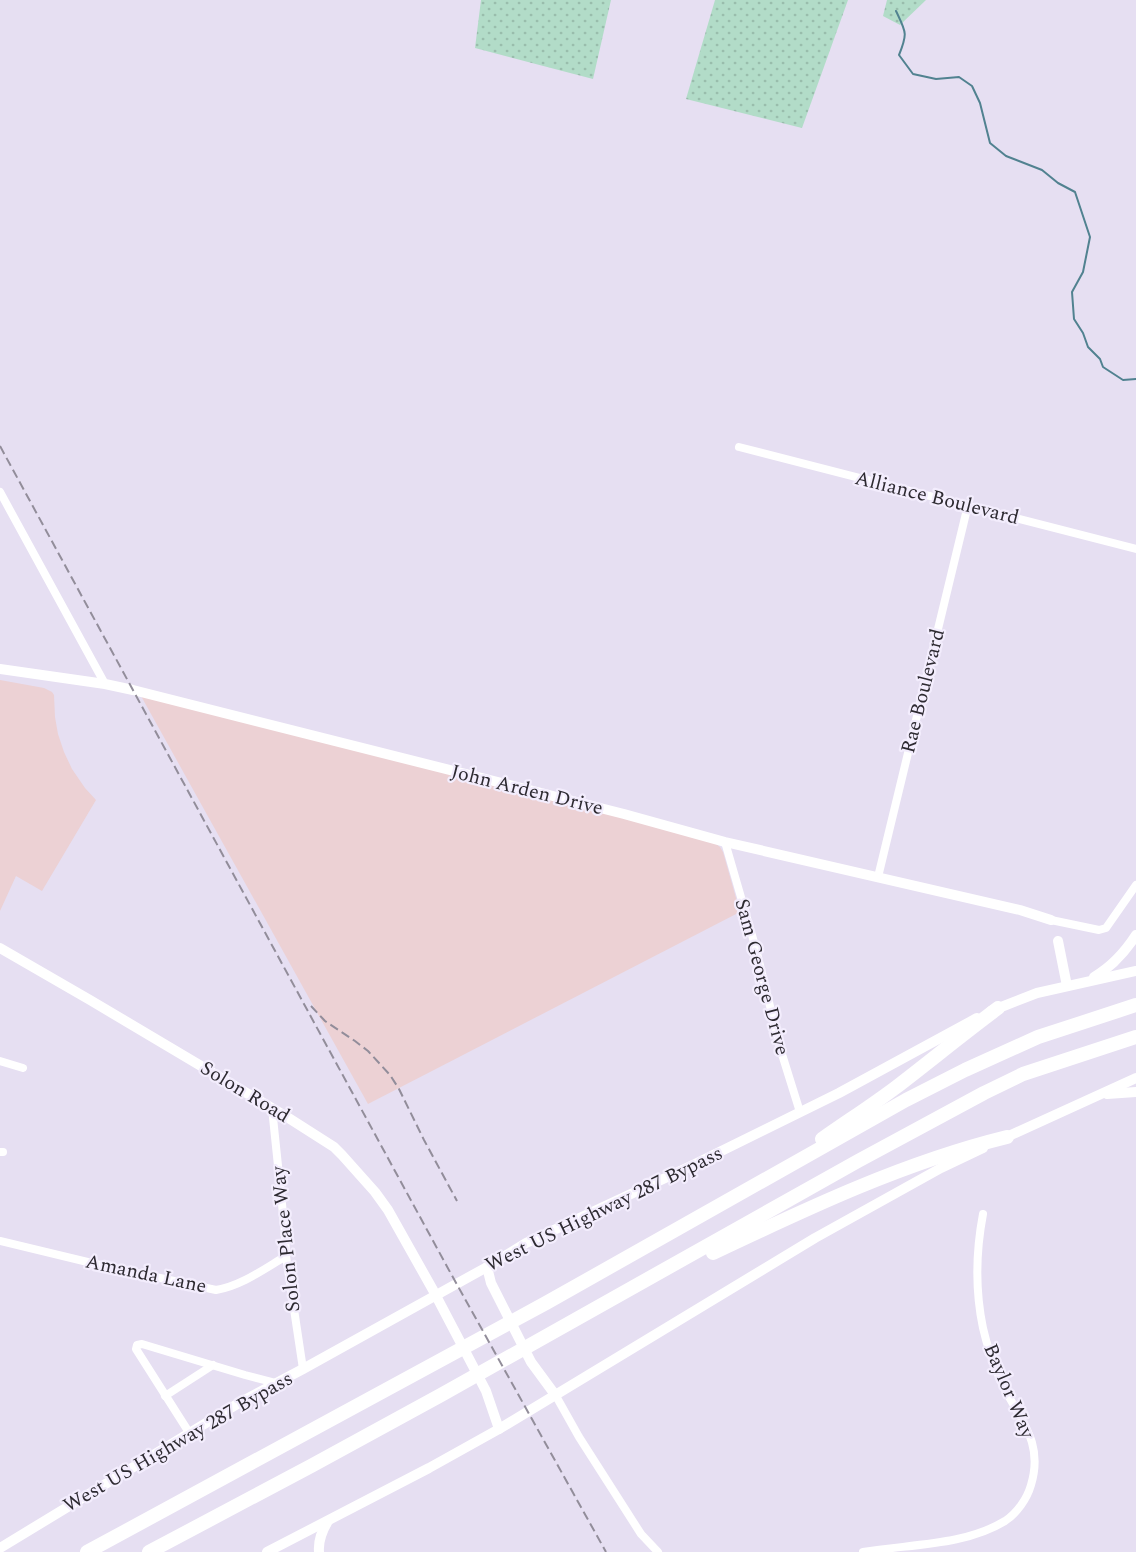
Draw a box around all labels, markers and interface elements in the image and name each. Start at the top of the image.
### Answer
street label: Alliance Boulevard [852,463,1022,533]
street label: Rae Boulevard [893,626,953,756]
street label: John Arden Drive [448,757,606,823]
street label: Sam George Drive [727,895,797,1059]
street label: Solon Road [194,1053,296,1131]
street label: West US Highway 287 Bypass [480,1138,728,1280]
street label: Solon Place Way [263,1163,309,1313]
street label: Amanda Lane [83,1247,209,1301]
street label: Baylor Way [976,1339,1043,1444]
street label: West US Highway 287 Bypass [57,1364,299,1520]

